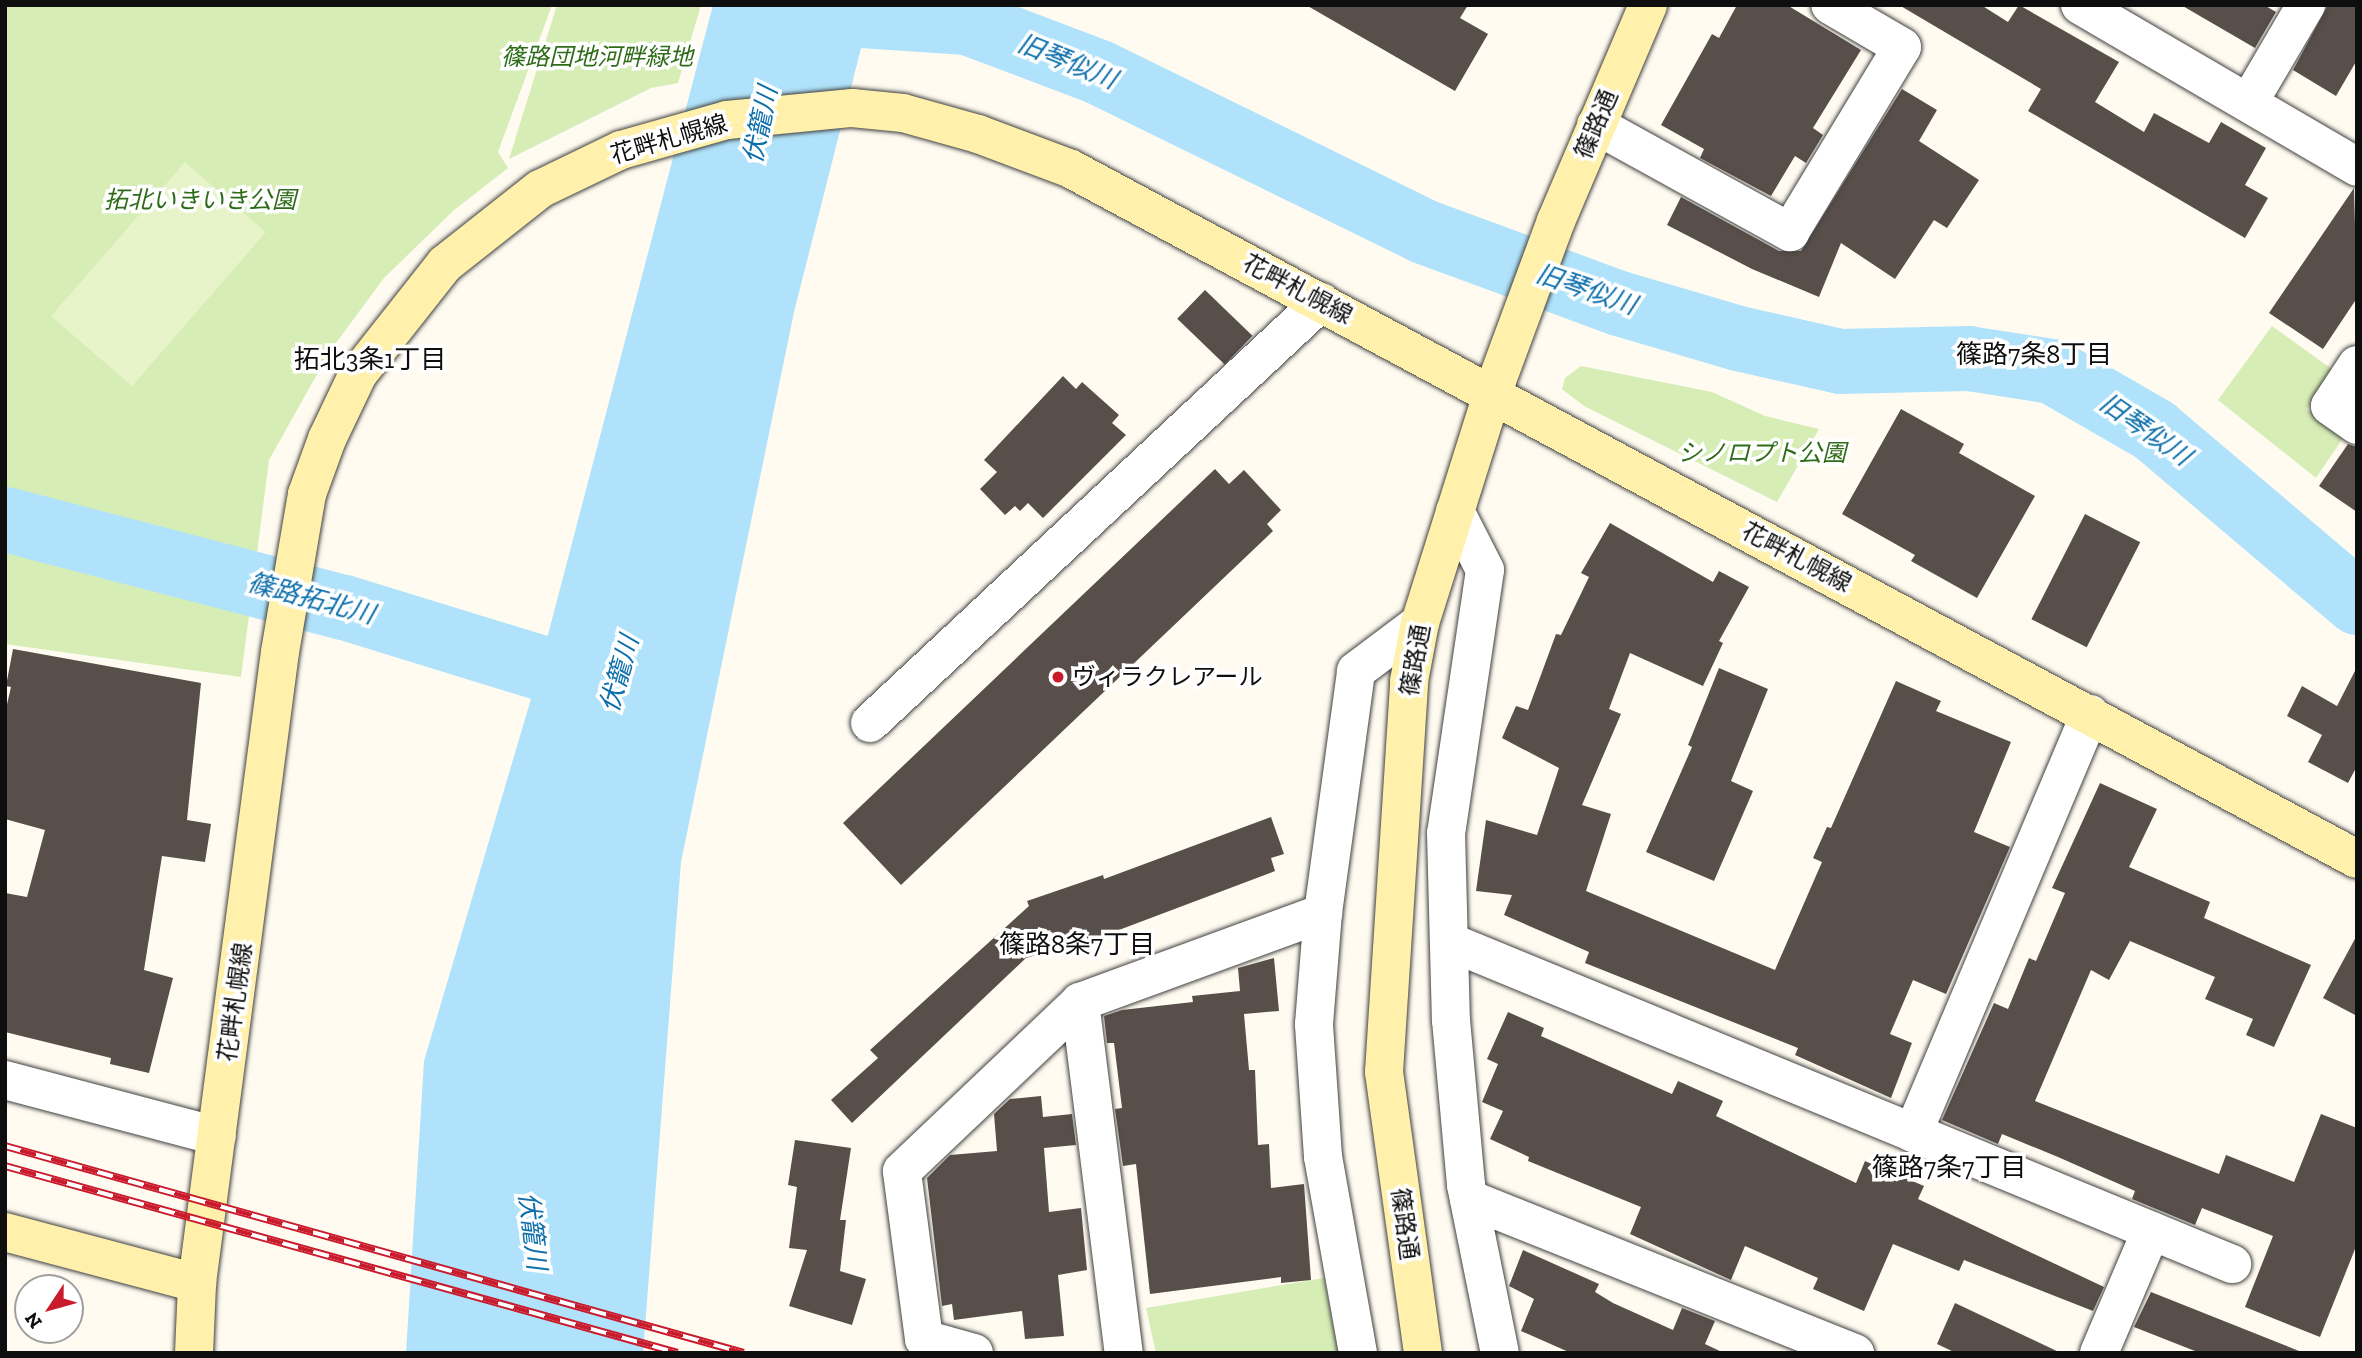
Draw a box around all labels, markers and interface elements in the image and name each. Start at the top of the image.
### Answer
water label: 旧琴似川 [1013,28,1121,96]
park label: 篠路団地河畔緑地 [501,43,693,71]
water label: 伏籠川 [738,84,784,166]
street label: 篠路通 [1569,85,1623,163]
street label: 花畔札幌線 [607,109,731,169]
park label: 拓北いきいき公園 [104,186,296,214]
street label: 花畔札幌線 [1238,248,1358,330]
water label: 旧琴似川 [1532,258,1640,322]
district label: 篠路7条8丁目 [1956,339,2112,371]
district label: 拓北3条1丁目 [294,344,446,376]
water label: 旧琴似川 [2093,387,2197,473]
park label: シノロプト公園 [1678,439,1846,467]
street label: 花畔札幌線 [1737,516,1857,598]
water label: 篠路拓北川 [244,567,378,631]
street label: 篠路通 [1395,622,1435,698]
water label: 伏籠川 [594,632,646,716]
place label: ヴィラクレアール [1072,663,1263,691]
marker: ヴィラクレアール [1050,669,1066,685]
district label: 篠路8条7丁目 [999,929,1155,961]
street label: 花畔札幌線 [212,941,258,1063]
district label: 篠路7条7丁目 [1872,1152,2026,1184]
street label: 篠路通 [1386,1186,1424,1262]
water label: 伏籠川 [512,1190,552,1272]
north arrow [14,1274,84,1344]
text: N [20,1308,47,1333]

